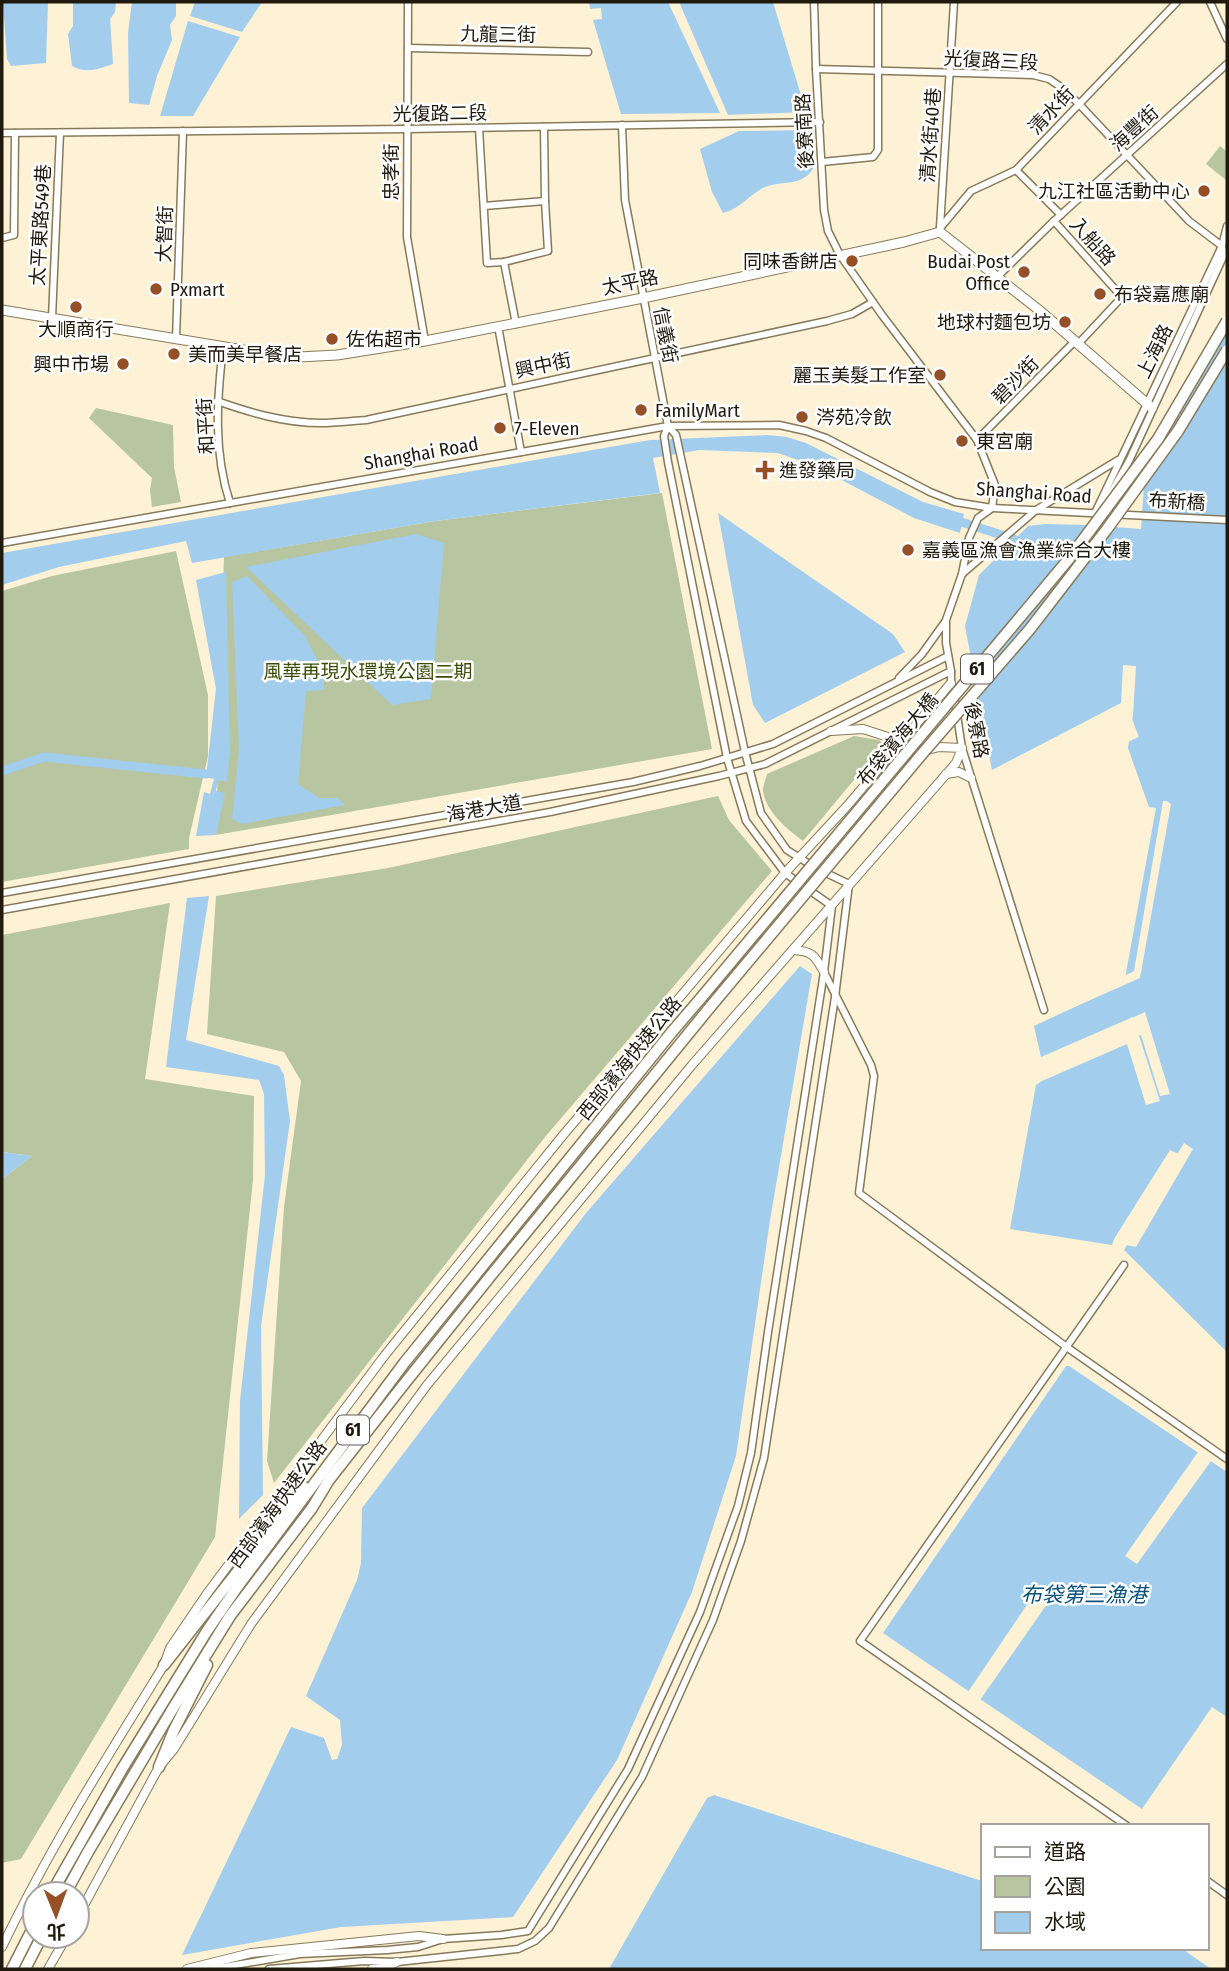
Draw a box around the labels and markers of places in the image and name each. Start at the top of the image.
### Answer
place label: 九江社區活動中心 [1038,180,1190,203]
marker: 九江社區活動中心 [1196,183,1212,199]
place label: 同味香餅店 [743,250,838,273]
place label: Budai Post Office [927,250,1011,295]
marker: 同味香餅店 [844,253,860,269]
marker: Budai Post Office [1016,264,1032,280]
place label: Pxmart [170,278,226,301]
marker: Pxmart [148,281,164,297]
place label: 布袋嘉應廟 [1114,283,1209,306]
marker: 布袋嘉應廟 [1092,286,1108,302]
marker: 大順商行 [68,299,84,315]
place label: 地球村麵包坊 [937,311,1051,334]
marker: 地球村麵包坊 [1057,314,1073,330]
place label: 大順商行 [38,318,114,341]
place label: 佐佑超市 [346,328,422,351]
marker: 佐佑超市 [324,331,340,347]
place label: 美而美早餐店 [188,343,302,366]
marker: 美而美早餐店 [166,346,182,362]
place label: 興中市場 [33,353,109,376]
marker: 興中市場 [115,356,131,372]
place label: 麗玉美髮工作室 [793,364,926,387]
marker: 麗玉美髮工作室 [932,367,948,383]
place label: FamilyMart [655,399,741,422]
marker: FamilyMart [633,402,649,418]
place label: 涔苑冷飲 [816,406,892,429]
marker: 涔苑冷飲 [794,409,810,425]
place label: 7-Eleven [514,417,580,440]
marker: 7-Eleven [492,420,508,436]
place label: 東宮廟 [976,430,1033,453]
marker: 東宮廟 [954,433,970,449]
place label: 進發藥局 [779,459,855,482]
marker: 進發藥局 [757,462,773,478]
place label: 嘉義區漁會漁業綜合大樓 [922,539,1131,562]
marker: 嘉義區漁會漁業綜合大樓 [900,542,916,558]

